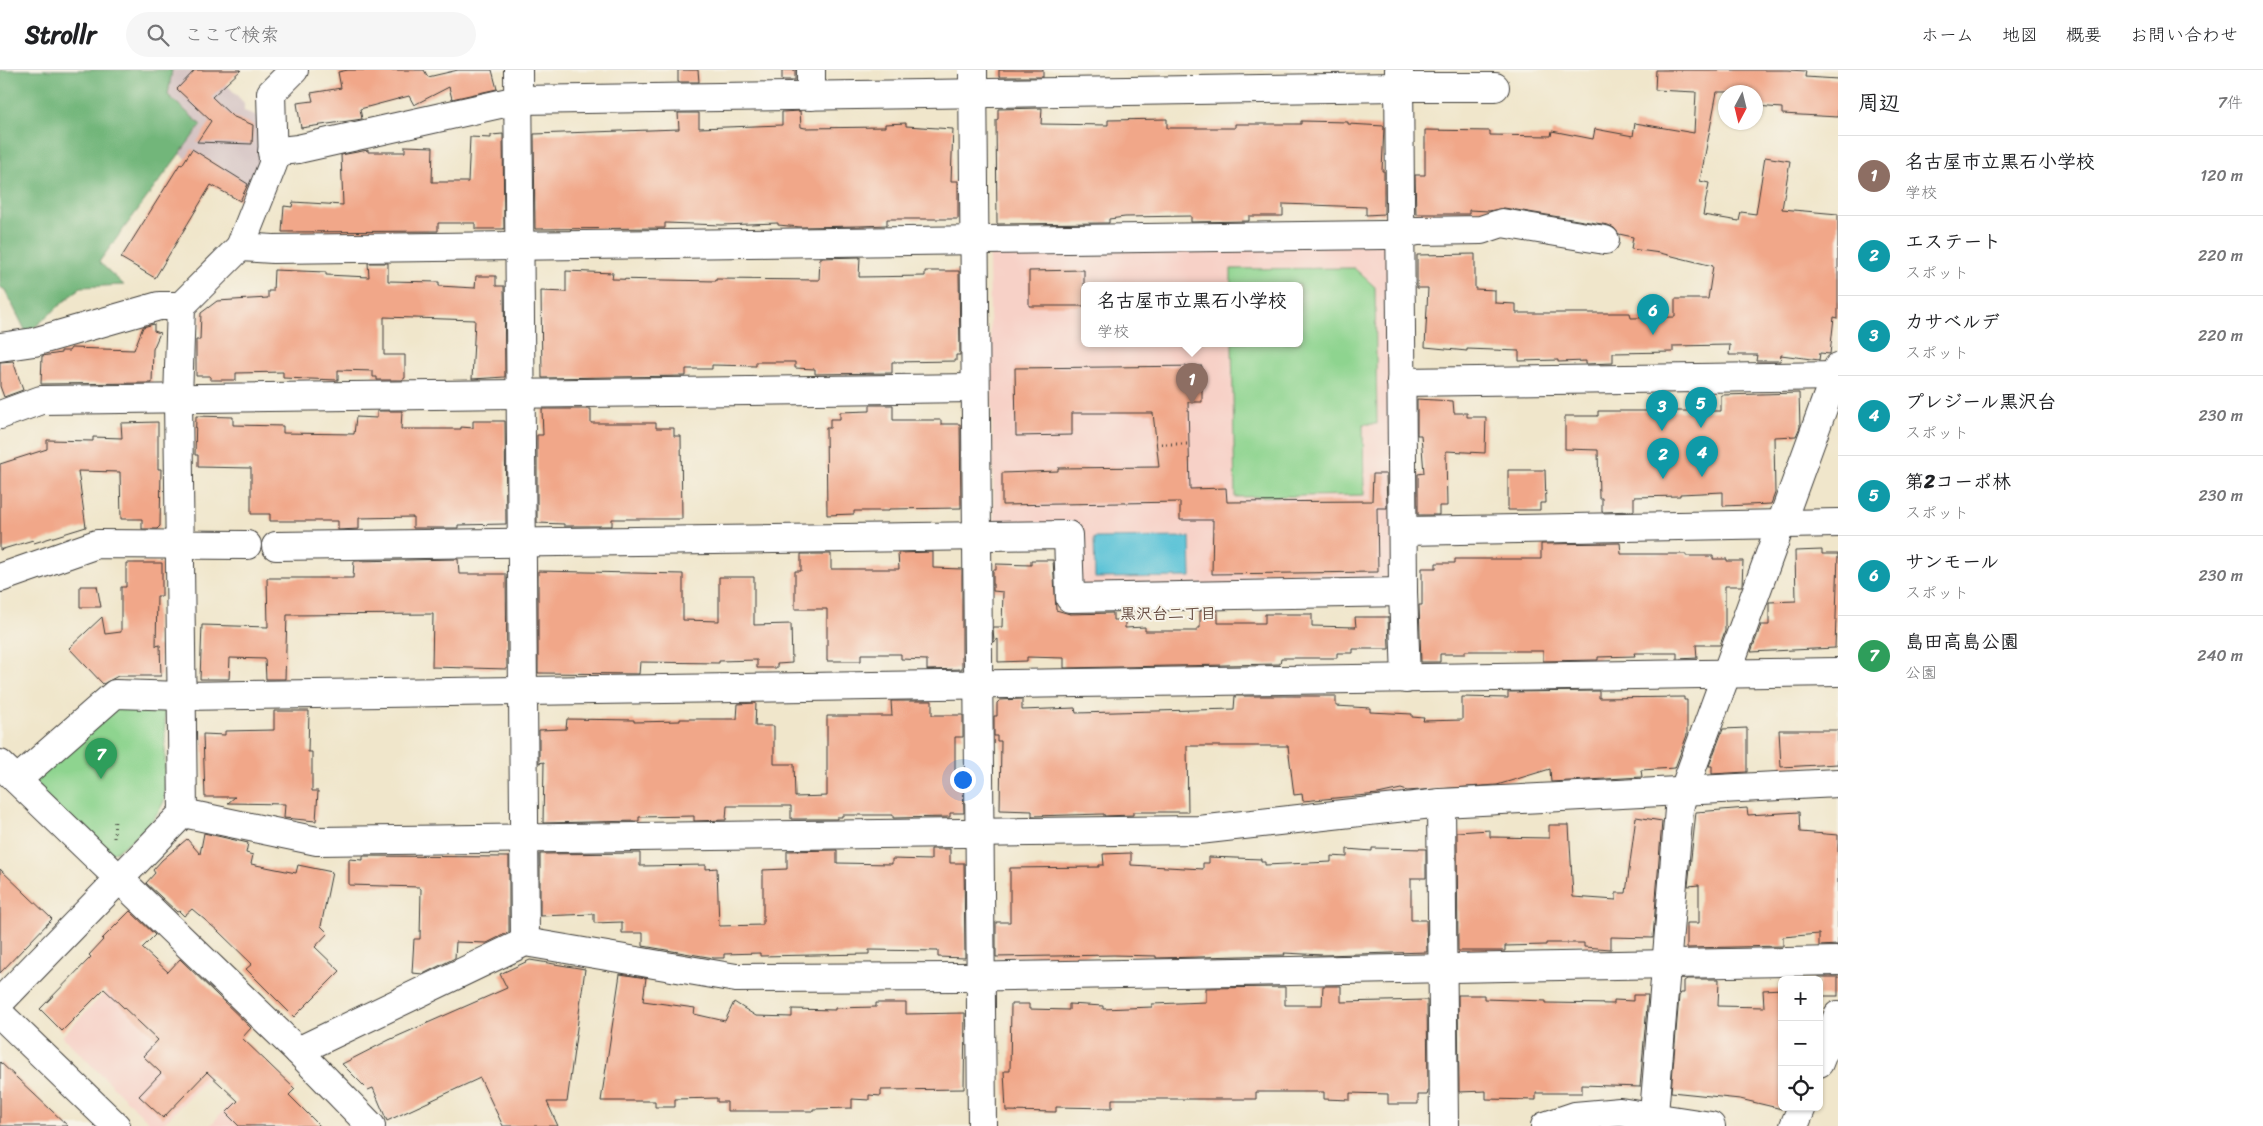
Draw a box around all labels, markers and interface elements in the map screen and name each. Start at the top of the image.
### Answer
search box [126,12,476,57]
text: Strollr [25,14,96,56]
text: ここで検索 [184,18,279,51]
text: ホーム [1921,19,1974,51]
text: 地図 [2002,19,2038,51]
text: 概要 [2066,19,2102,51]
text: お問い合わせ [2130,19,2238,51]
icon: search [144,21,172,49]
text: 周辺 [1858,84,1900,122]
north arrow [1718,85,1763,130]
text: 7件 [2218,88,2243,117]
text: 名古屋市立黒石小学校 [1905,145,2095,178]
text: 1 [1871,161,1877,190]
text: 120 m [2200,161,2243,190]
text: 学校 [1905,178,1937,207]
text: エステート [1905,225,2001,258]
text: 2 [1869,241,1879,270]
text: 220 m [2198,241,2243,270]
text: スポット [1905,258,1969,287]
popup [1081,282,1303,347]
text: 名古屋市立黒石小学校 [1097,284,1287,317]
pin: 6 [1637,294,1669,335]
text: カサベルデ [1905,305,2000,338]
text: 学校 [1097,317,1129,346]
text: 3 [1870,321,1878,350]
text: 220 m [2198,321,2243,350]
text: スポット [1905,338,1969,367]
pin: 1 [1176,363,1208,404]
text: プレジール黒沢台 [1905,385,2056,418]
pin: 5 [1685,387,1717,428]
pin: 3 [1646,390,1678,431]
text: 4 [1869,401,1879,430]
text: 230 m [2198,401,2243,430]
text: スポット [1905,418,1969,447]
pin: 4 [1686,436,1718,477]
pin: 2 [1647,438,1679,479]
text: 第2コーポ林 [1905,465,2011,498]
text: 5 [1869,481,1879,510]
text: 230 m [2198,481,2243,510]
text: スポット [1905,498,1969,527]
text: サンモール [1905,545,1999,578]
text: 6 [1869,561,1879,590]
text: 230 m [2198,561,2243,590]
text: スポット [1905,578,1969,607]
district label: 黒沢台二丁目 [1120,599,1216,628]
text: 島田高島公園 [1905,625,2019,658]
text: 7 [1869,641,1879,670]
text: 240 m [2197,641,2243,670]
text: 公園 [1905,658,1937,687]
pin: 7 [85,738,117,779]
your location [950,767,976,793]
map controls [1778,976,1823,1111]
button: + [1778,976,1823,1021]
button: − [1778,1021,1823,1066]
button: locate [1778,1066,1823,1111]

